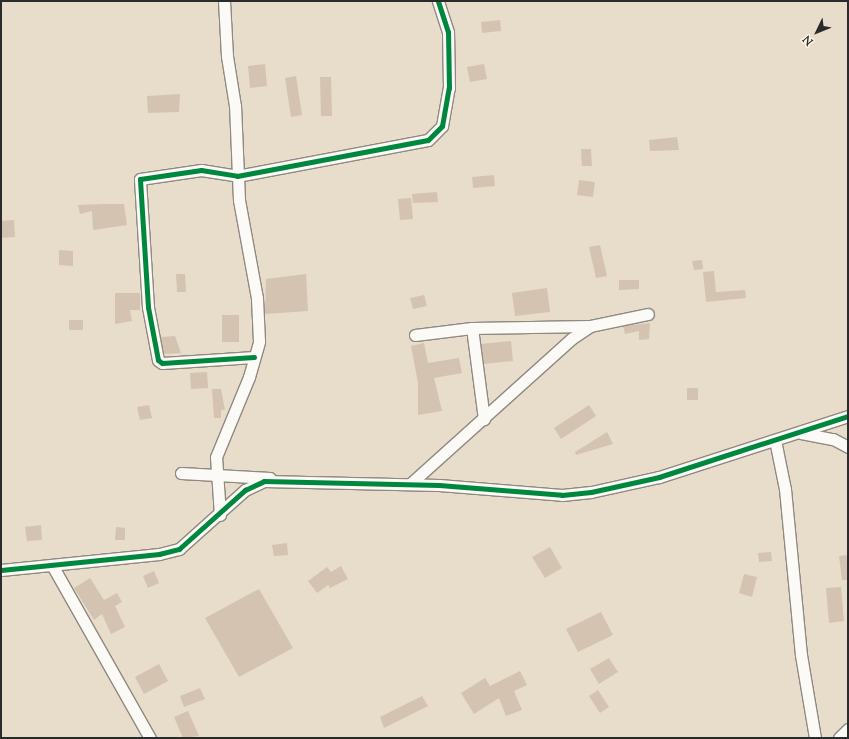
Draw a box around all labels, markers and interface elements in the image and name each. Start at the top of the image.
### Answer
north arrow [797,12,837,52]
text: N [799,32,817,49]

